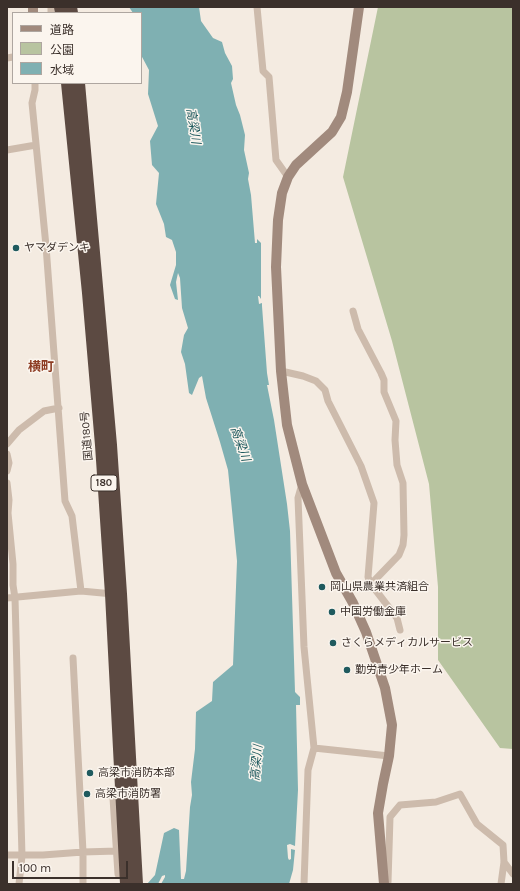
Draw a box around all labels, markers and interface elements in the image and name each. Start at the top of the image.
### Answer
legend [12,12,142,84]
text: 道路 [50,23,74,37]
text: 公園 [50,43,74,57]
text: 水域 [50,63,74,77]
water label: 高梁川 [183,107,203,145]
place label: ヤマダデンキ [24,241,90,255]
marker: ヤマダデンキ [11,243,21,253]
district label: 横町 [28,359,54,375]
street label: 国道180号 [78,411,96,461]
water label: 高梁川 [227,425,253,463]
road number: 180 [91,475,117,491]
place label: 岡山県農業共済組合 [330,580,429,594]
marker: 岡山県農業共済組合 [317,582,327,592]
place label: 中国労働金庫 [340,605,406,619]
marker: 中国労働金庫 [327,607,337,617]
place label: さくらメディカルサービス [341,636,473,650]
marker: さくらメディカルサービス [328,638,338,648]
place label: 勤労青少年ホーム [355,663,443,677]
marker: 勤労青少年ホーム [342,665,352,675]
water label: 高梁川 [248,744,266,782]
place label: 高梁市消防本部 [98,766,175,780]
marker: 高梁市消防本部 [85,768,95,778]
place label: 高梁市消防署 [95,787,161,801]
marker: 高梁市消防署 [82,789,92,799]
scale bar [14,853,130,879]
text: 100 m [19,861,51,875]

